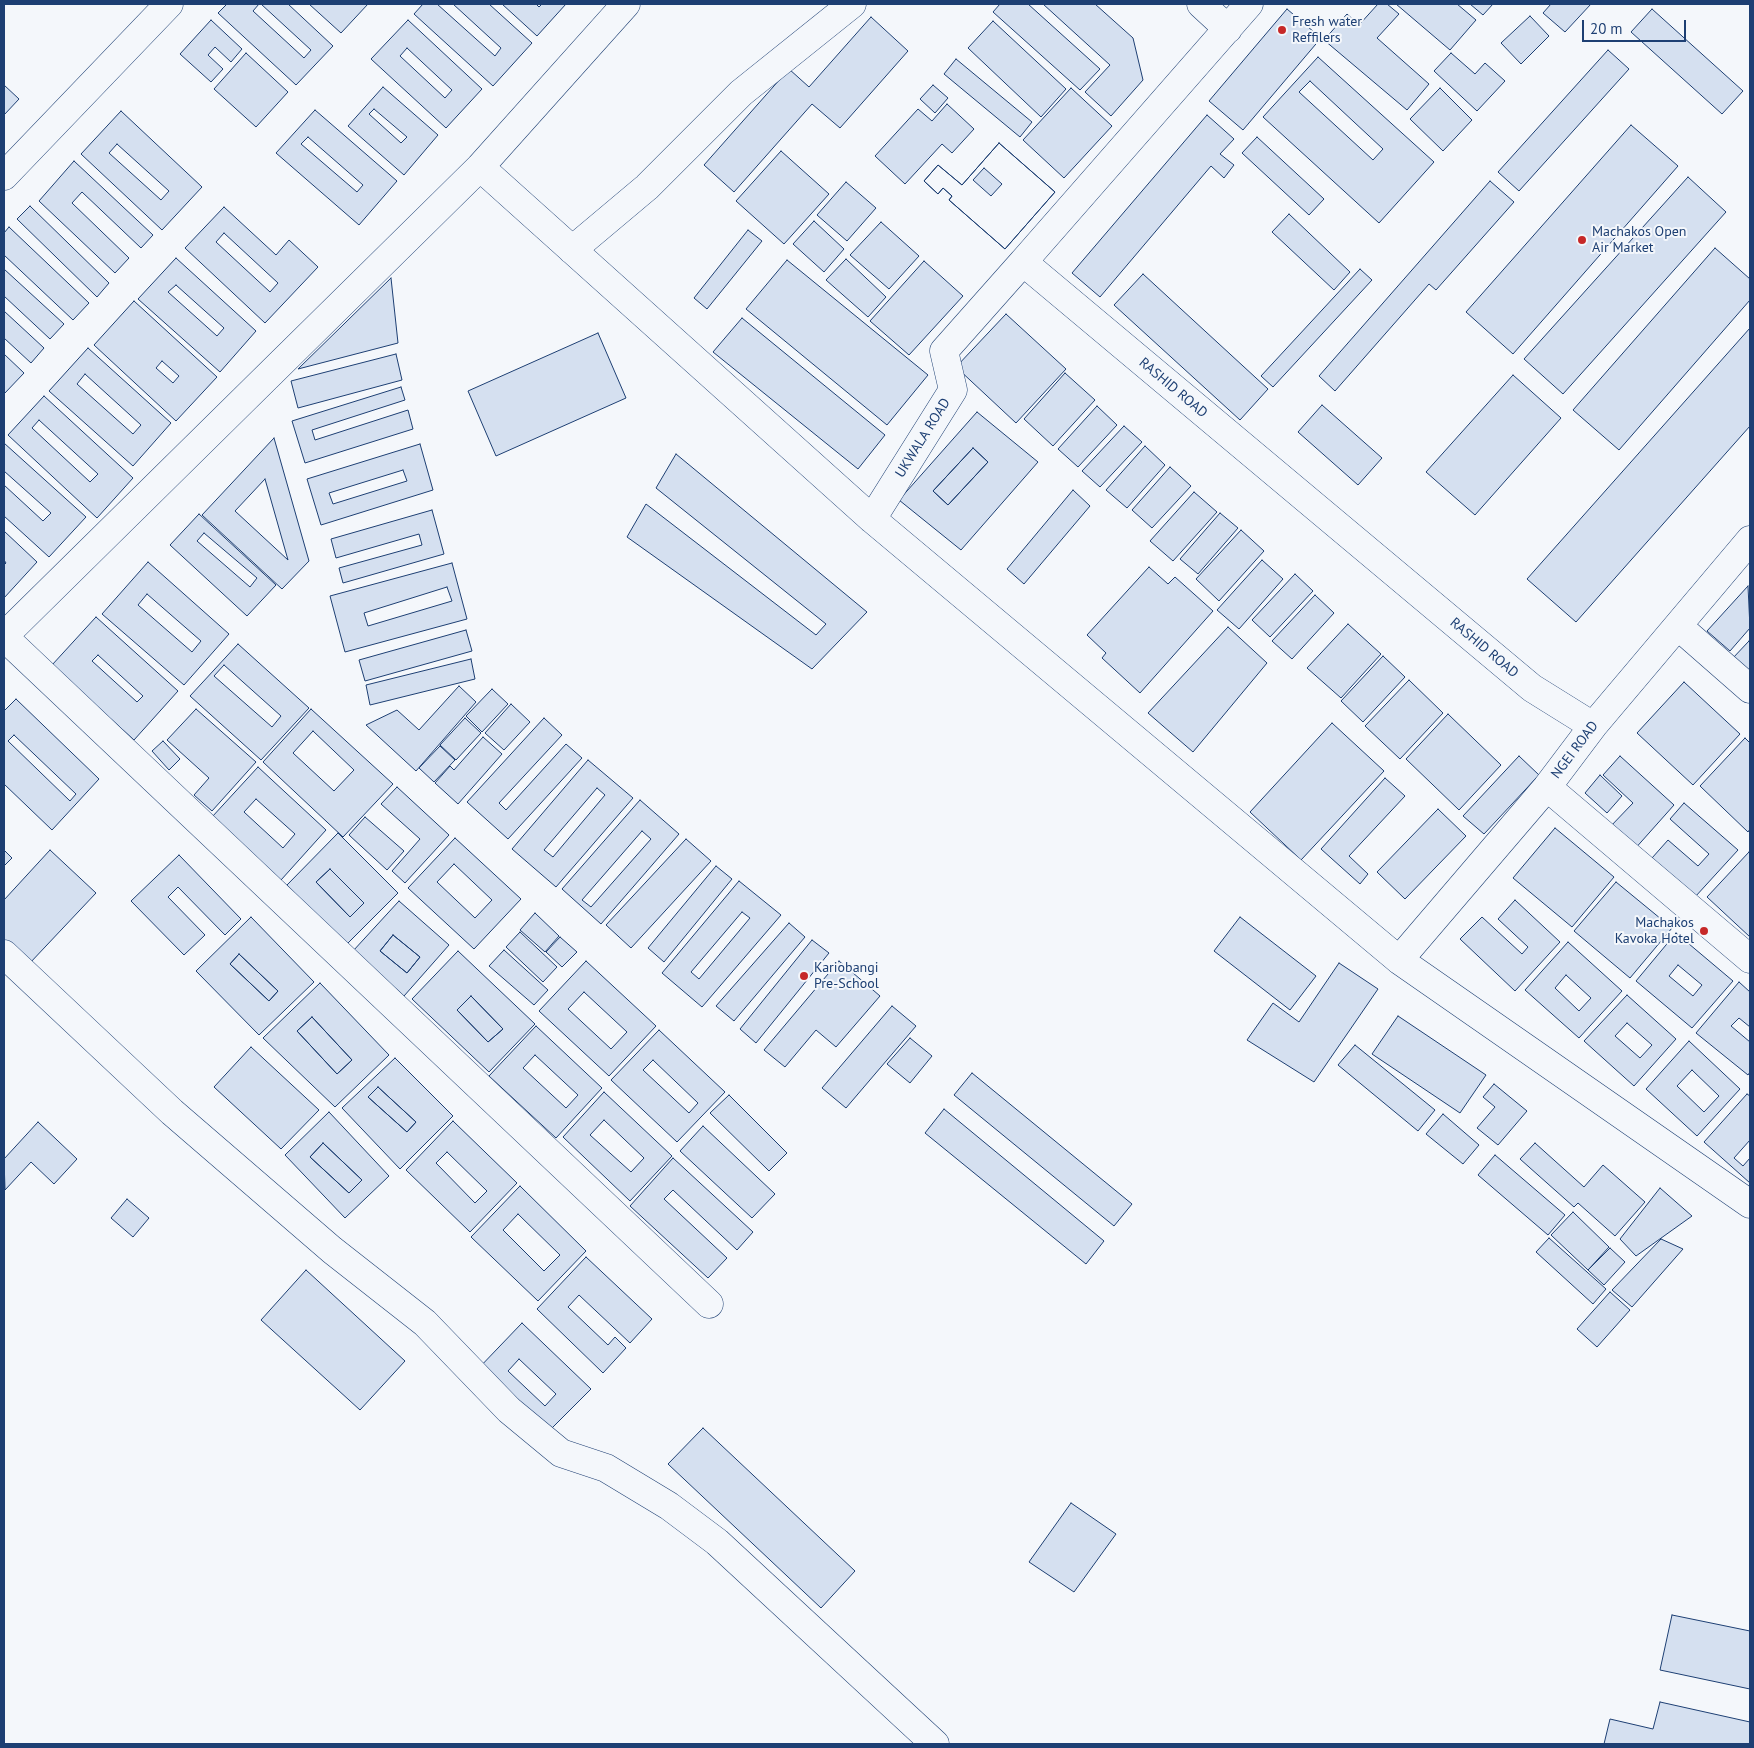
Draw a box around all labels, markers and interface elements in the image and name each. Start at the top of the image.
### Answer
scale bar [1584,10,1688,42]
place label: Fresh water Reffilers [1292,14,1362,46]
text: 20 m [1590,19,1623,38]
marker: Fresh water Reffilers [1276,24,1288,36]
place label: Machakos Open Air Market [1592,224,1687,256]
marker: Machakos Open Air Market [1576,234,1588,246]
street label: RASHID ROAD [1135,354,1211,422]
street label: UKWALA ROAD [892,395,954,481]
street label: RASHID ROAD [1446,614,1522,682]
street label: NGEI ROAD [1548,718,1602,782]
place label: Machakos Kavoka Hotel [1615,915,1694,948]
marker: Machakos Kavoka Hotel [1698,925,1710,937]
place label: Kariobangi Pre-School [814,960,879,992]
marker: Kariobangi Pre-School [798,970,810,982]

